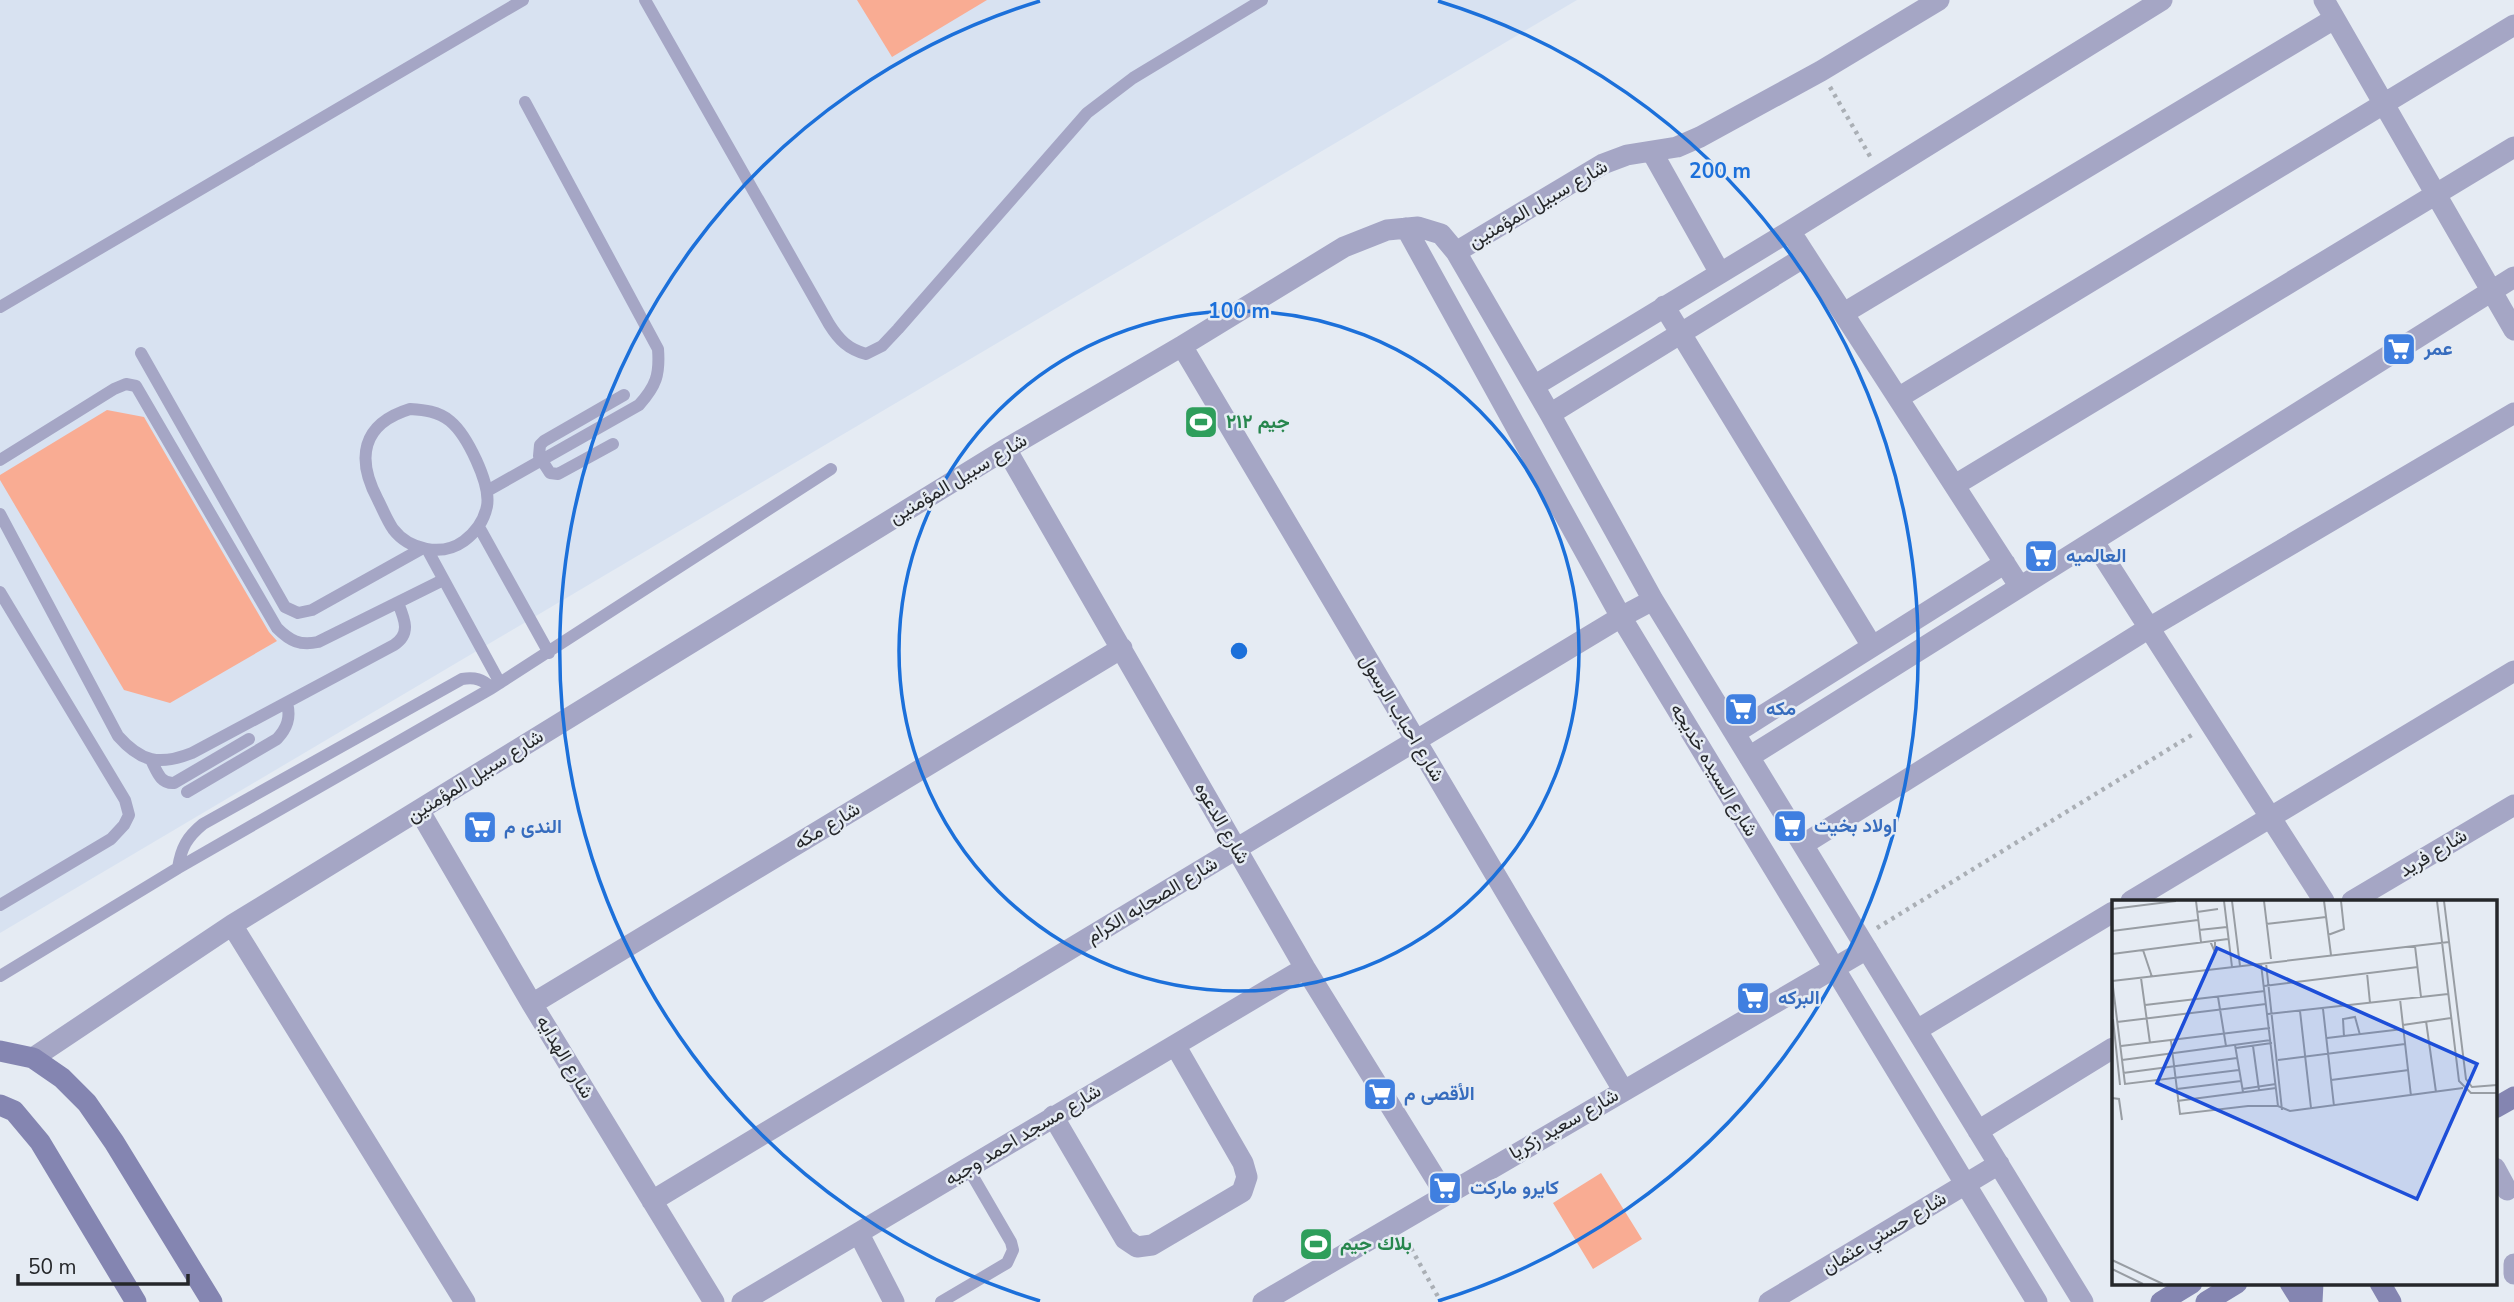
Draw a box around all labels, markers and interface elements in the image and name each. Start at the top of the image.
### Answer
street label: شارع سبيل المؤمنين [1464,154,1612,254]
text: 200 m [1689,157,1751,185]
text: 100 m [1208,297,1270,325]
supermarket icon: عمر [2380,330,2418,368]
place label: عمر [2423,336,2453,362]
sports icon: جيم ٢١٢ [1182,403,1220,441]
place label: جيم ٢١٢ [1226,409,1290,435]
street label: شارع سبيل المؤمنين [884,427,1032,531]
supermarket icon: العالميه [2022,537,2060,575]
place label: العالميه [2066,543,2126,569]
centre of rings [1227,639,1251,663]
street label: شارع احباب الرسول [1354,649,1450,787]
supermarket icon: مكه [1722,690,1760,728]
place label: مكه [1766,696,1796,722]
street label: شارع السيده خديجه [1664,698,1764,842]
street label: شارع سبيل المؤمنين [402,723,548,829]
street label: شارع الدعوه [1188,777,1256,869]
street label: شارع مكه [789,796,865,856]
supermarket icon: اولاد بخيت [1771,807,1809,845]
supermarket icon: الندى م [461,808,499,846]
place label: اولاد بخيت [1814,813,1897,839]
place label: الندى م [504,814,562,840]
street label: شارع فريد [2394,822,2472,883]
street label: شارع الصحابه الكرام [1081,851,1223,949]
inset map [2112,900,2496,1284]
supermarket icon: البركه [1734,979,1772,1017]
place label: البركه [1778,985,1820,1011]
street label: شارع الهدايه [530,1011,600,1103]
supermarket icon: الأقصى م [1361,1075,1399,1113]
street label: شارع مسجد احمد وجيه [940,1078,1106,1192]
place label: الأقصى م [1404,1081,1475,1107]
street label: شارع سعيد زكريا [1505,1082,1623,1166]
supermarket icon: كايرو ماركت [1426,1169,1464,1207]
place label: كايرو ماركت [1470,1175,1559,1201]
street label: شارع حسني عثمان [1817,1186,1952,1282]
sports icon: بلاك جيم [1297,1225,1335,1263]
place label: بلاك جيم [1340,1231,1412,1257]
scale bar [18,1242,187,1286]
text: 50 m [28,1253,77,1281]

